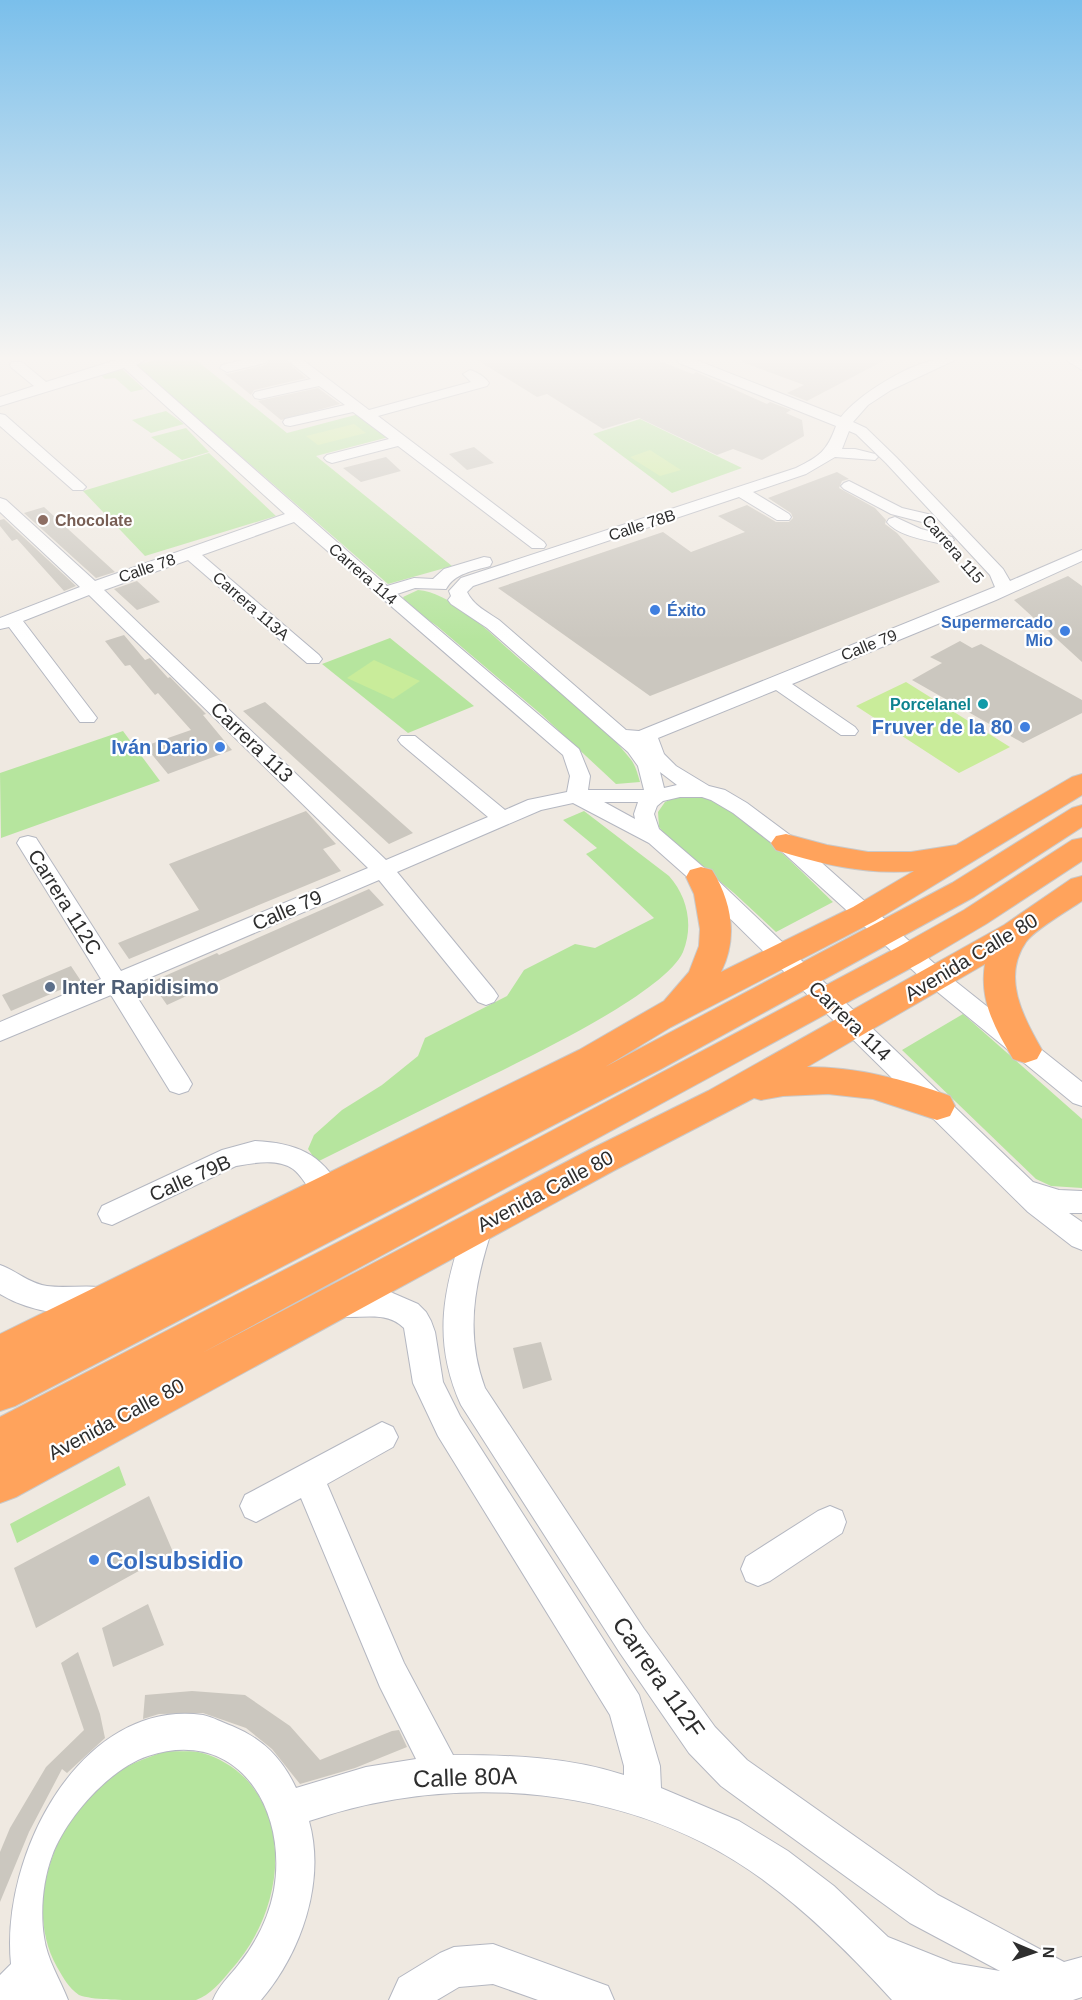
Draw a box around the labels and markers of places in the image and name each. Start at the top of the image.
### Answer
place label: Chocolate [55,512,132,529]
marker: Chocolate [36,513,50,527]
place label: Éxito [667,601,706,619]
marker: Éxito [648,603,662,617]
place label: Supermercado Mio [941,614,1053,649]
marker: Supermercado Mio [1058,624,1072,638]
place label: Porcelanel [890,696,971,713]
marker: Porcelanel [976,697,990,711]
place label: Fruver de la 80 [872,716,1013,738]
marker: Fruver de la 80 [1018,720,1032,734]
place label: Iván Dario [111,736,208,758]
marker: Iván Dario [213,740,227,754]
place label: Inter Rapidisimo [62,976,219,998]
marker: Inter Rapidisimo [43,980,57,994]
place label: Colsubsidio [106,1547,243,1574]
marker: Colsubsidio [87,1553,101,1567]

